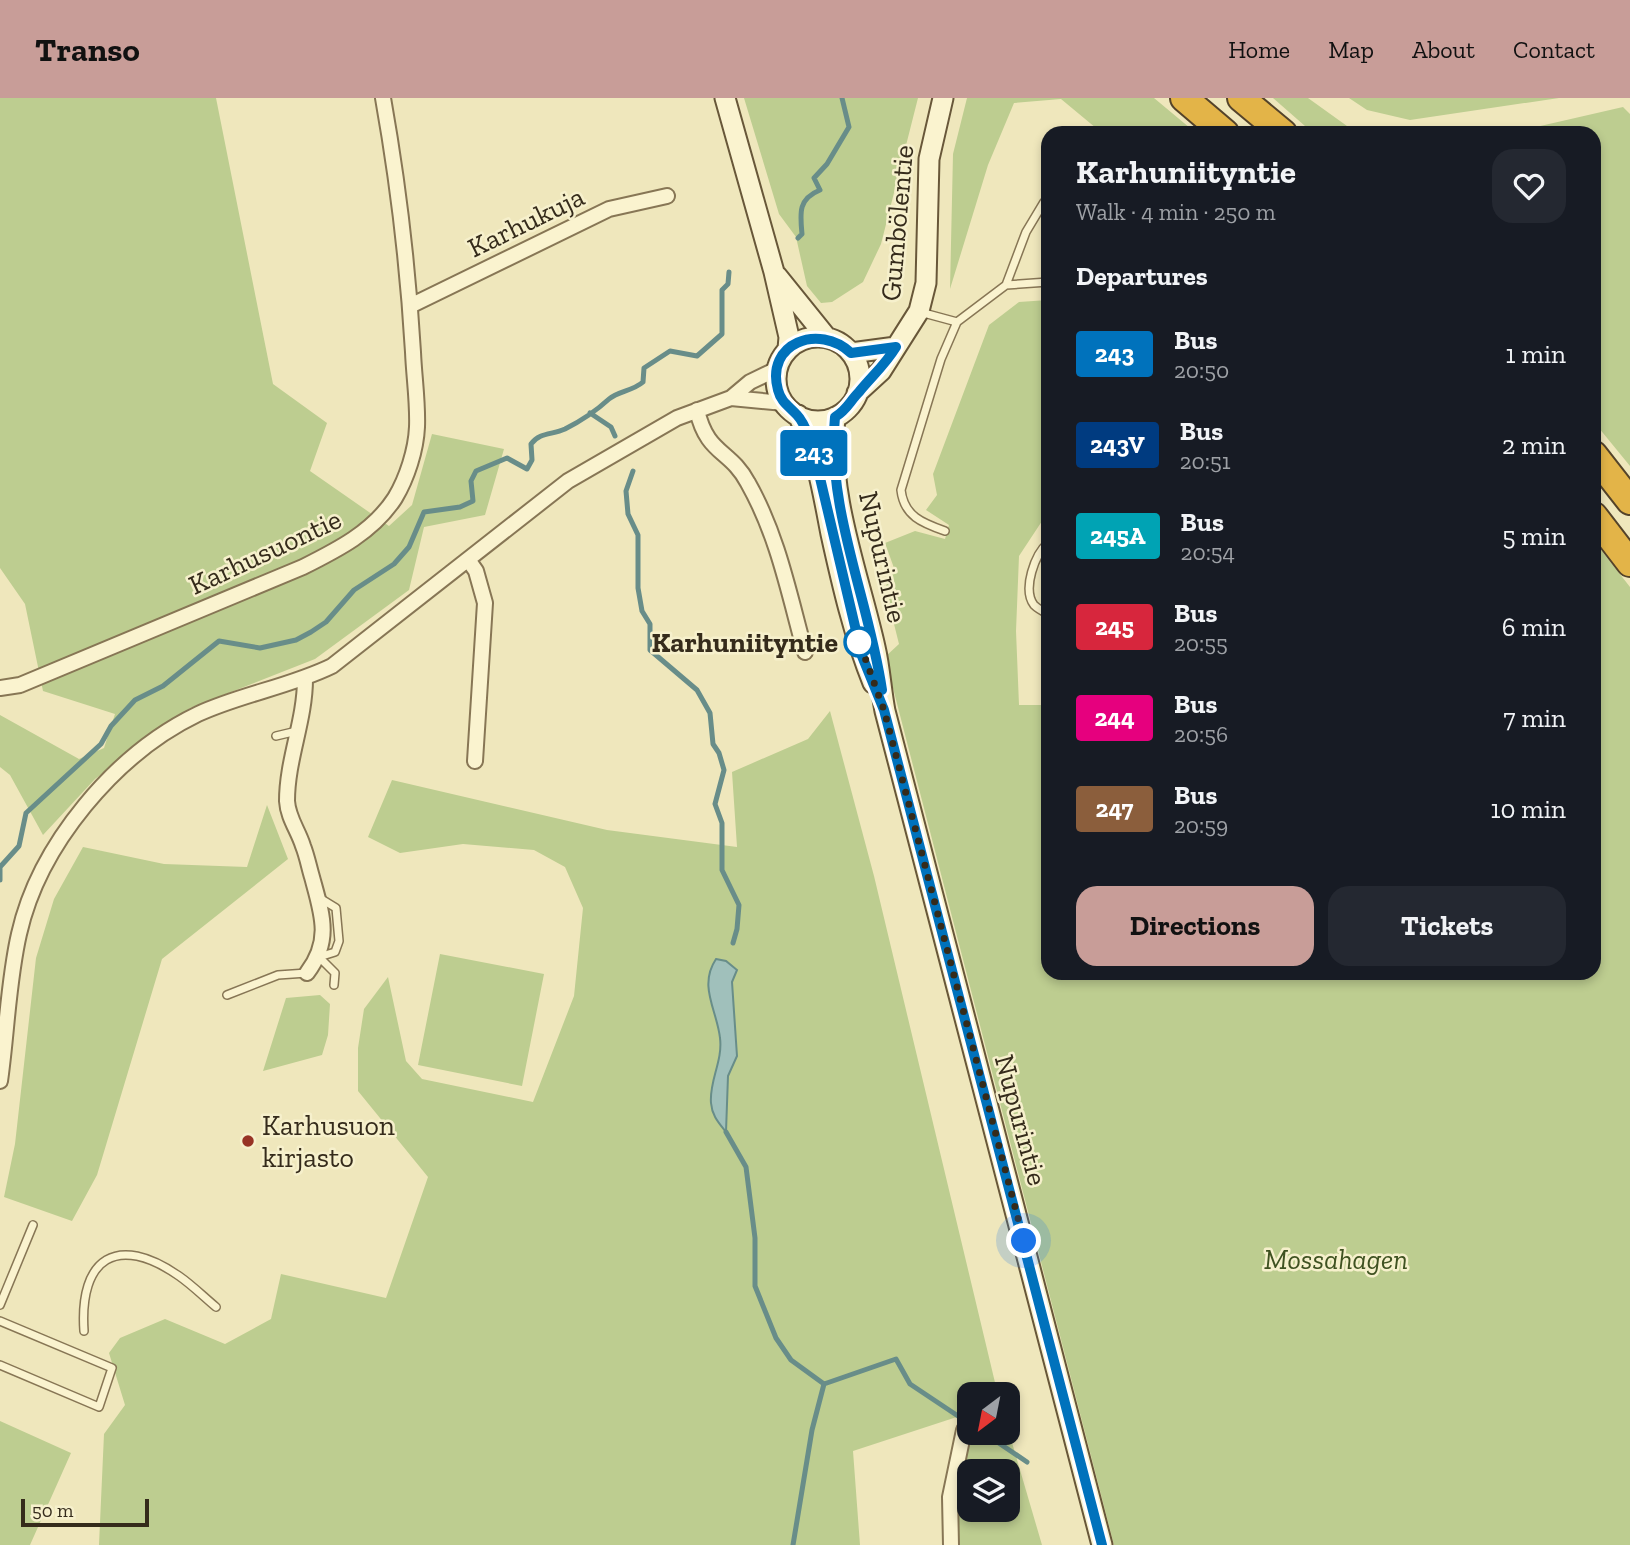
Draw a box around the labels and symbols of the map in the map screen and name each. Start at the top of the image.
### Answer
street label: Gumbölentie [874,144,920,302]
street label: Karhukuja [462,179,590,264]
line badge: 243 [774,430,854,476]
street label: Nupurintie [852,488,914,626]
street label: Karhusuontie [184,502,346,602]
place label: Karhuniityntie [651,626,838,659]
marker: Karhuniityntie [844,627,874,657]
street label: Nupurintie [988,1051,1054,1189]
place label: Karhusuon kirjasto [262,1109,395,1174]
marker: Karhusuon kirjasto [240,1133,256,1149]
your location [1006,1223,1041,1258]
park label: Mossahagen [1264,1243,1408,1276]
north arrow [957,1382,1020,1446]
scale bar [21,1496,149,1528]

